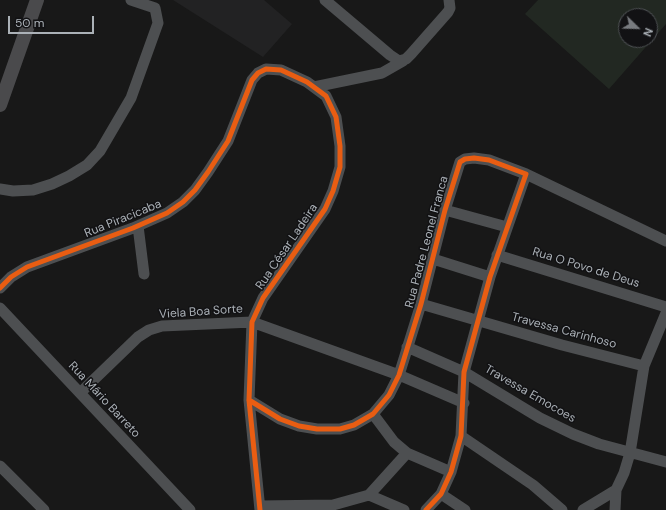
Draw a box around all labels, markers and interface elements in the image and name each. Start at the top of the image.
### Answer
scale bar [10,8,96,34]
north arrow [618,8,658,48]
text: 50 m [15,15,44,31]
text: N [640,26,656,39]
street label: Rua Padre Leonel Franca [402,174,452,310]
street label: Rua Piracicaba [82,197,164,241]
street label: Rua César Ladeira [253,201,321,293]
street label: Rua O Povo de Deus [531,245,641,291]
street label: Viela Boa Sorte [159,302,243,322]
street label: Travessa Carinhoso [510,310,618,352]
street label: Rua Mário Barreto [65,359,143,441]
street label: Travessa Emocoes [482,362,578,426]

